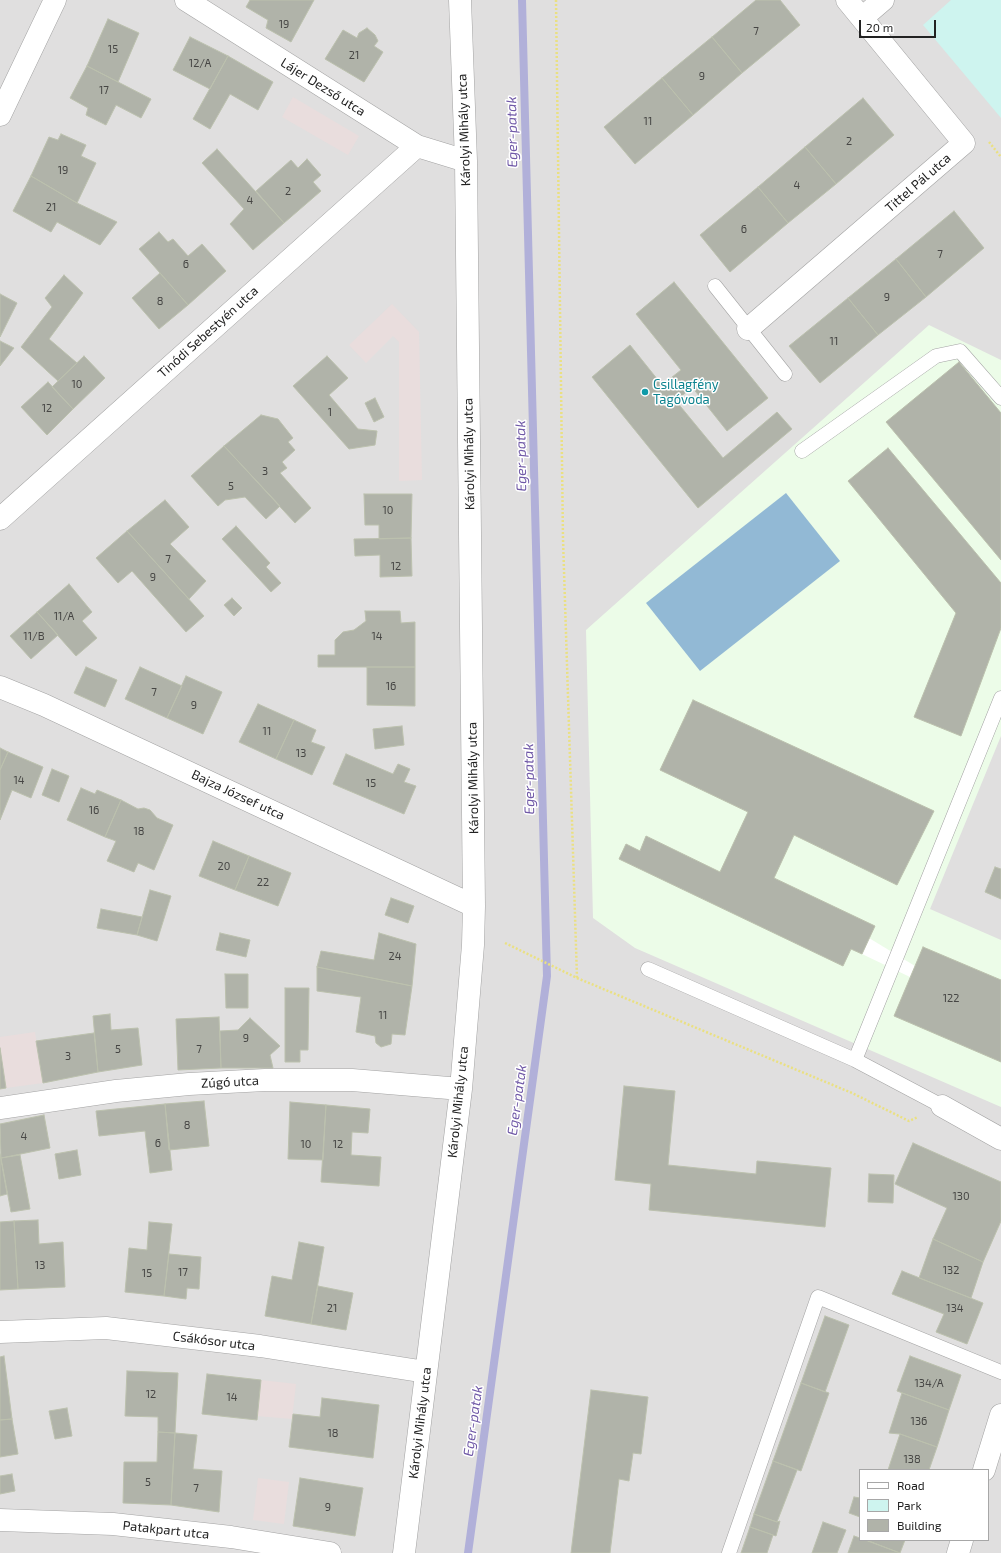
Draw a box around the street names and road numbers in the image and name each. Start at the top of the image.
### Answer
street label: Lájer Dezső utca [278,55,368,119]
street label: Károlyi Mihály utca [454,74,474,186]
street label: Tittel Pál utca [882,150,954,216]
street label: Tinódi Sebestyén utca [155,283,261,381]
street label: Károlyi Mihály utca [460,398,478,510]
street label: Károlyi Mihály utca [464,722,482,834]
street label: Bajza József utca [189,767,287,823]
street label: Károlyi Mihály utca [444,1045,472,1159]
street label: Zúgó utca [201,1073,259,1091]
street label: Csákósor utca [172,1328,256,1354]
street label: Károlyi Mihály utca [405,1366,435,1480]
street label: Patakpart utca [122,1518,210,1542]

